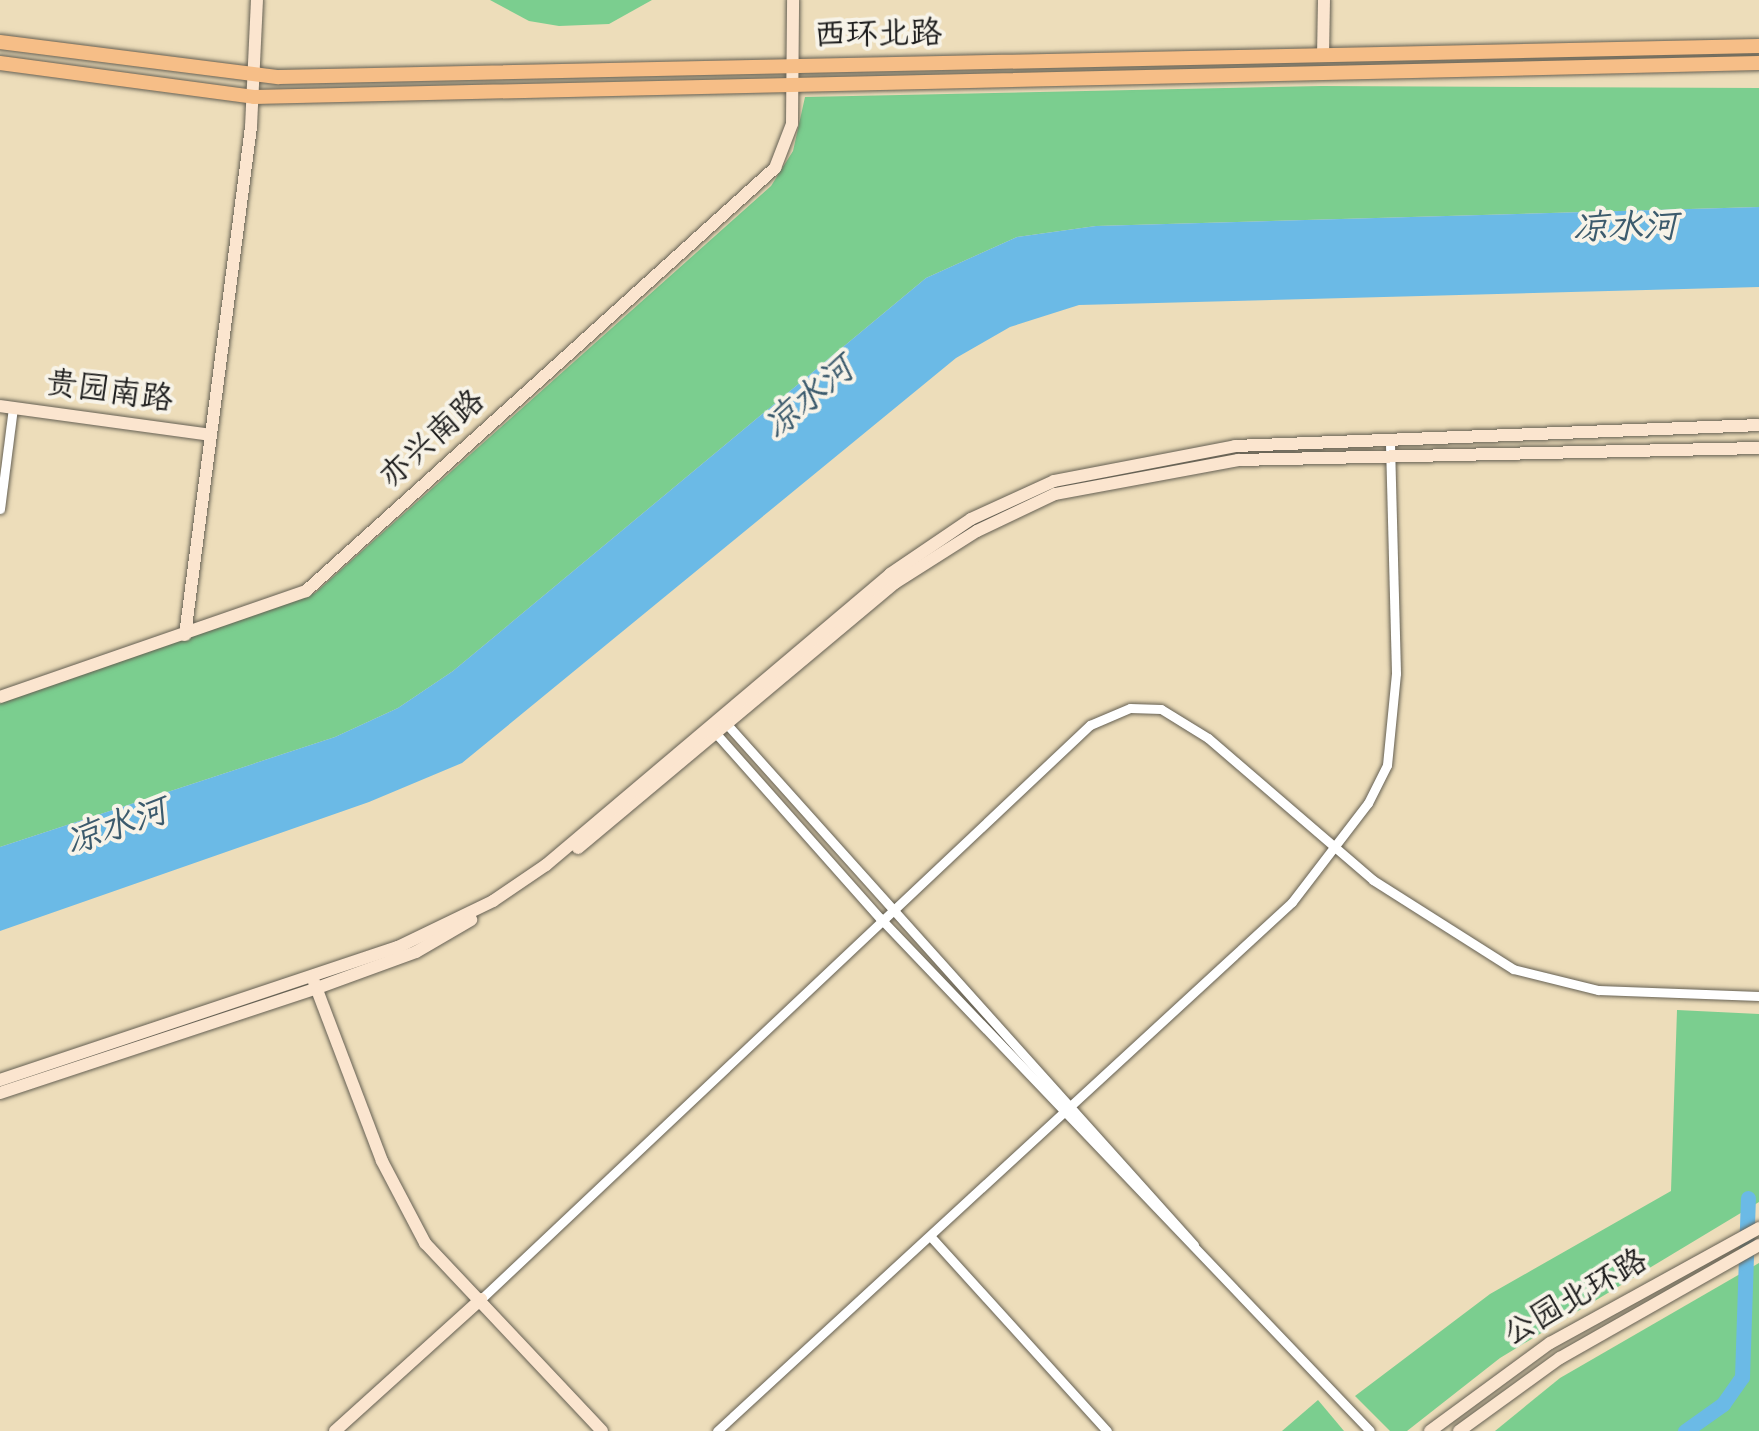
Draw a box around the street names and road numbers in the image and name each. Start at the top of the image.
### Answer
street label: 西环北路 [814,16,942,56]
street label: 贵园南路 [43,365,175,421]
street label: 亦兴南路 [373,383,493,497]
street label: 公园北环路 [1497,1242,1655,1356]

